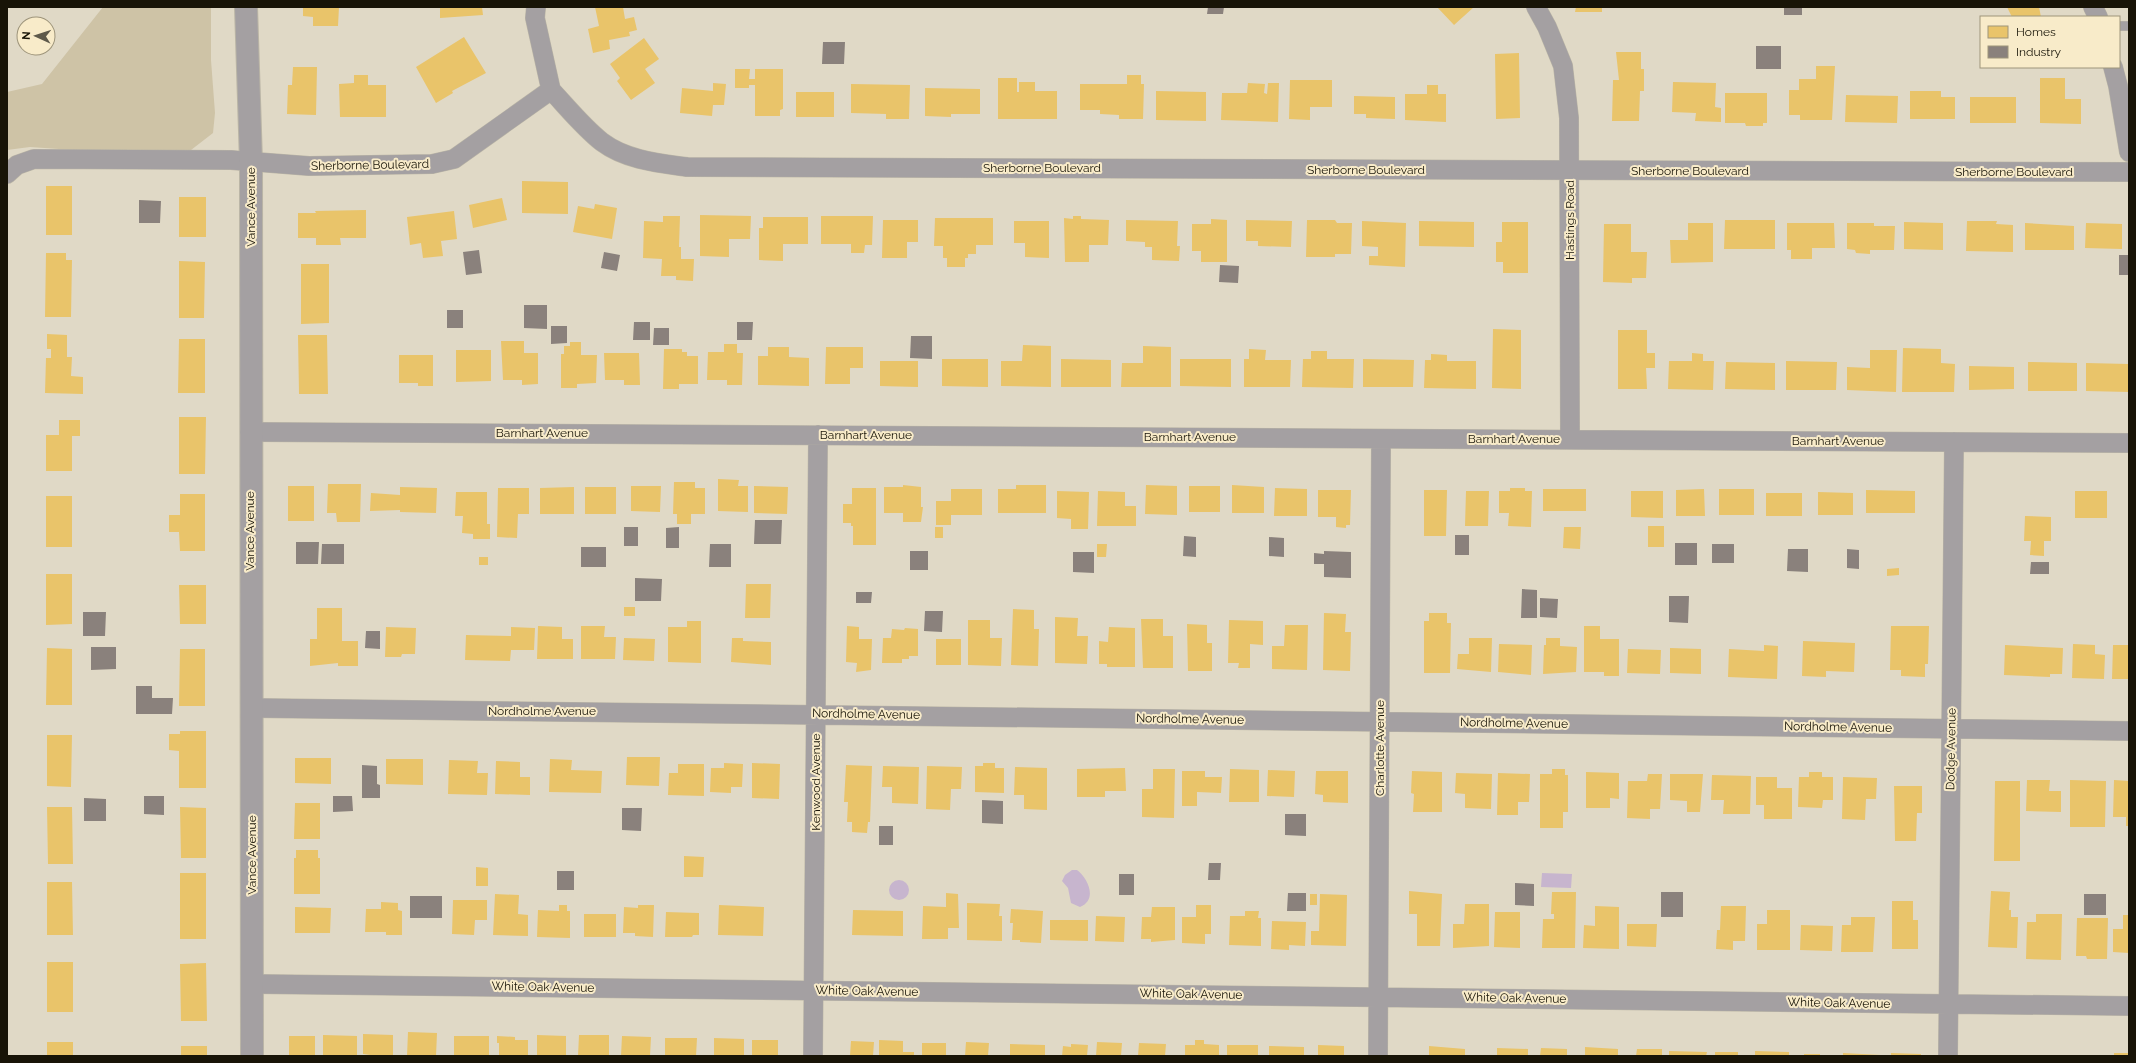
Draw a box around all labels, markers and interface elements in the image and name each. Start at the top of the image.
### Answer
north arrow [16,16,56,56]
legend [1980,16,2120,68]
text: Homes [2016,25,2056,39]
text: N [20,31,33,40]
text: Industry [2016,45,2062,59]
street label: Sherborne Boulevard [311,157,429,173]
street label: Sherborne Boulevard [983,161,1101,175]
street label: Sherborne Boulevard [1307,163,1425,177]
street label: Sherborne Boulevard [1631,164,1749,178]
street label: Sherborne Boulevard [1955,165,2073,179]
street label: Vance Avenue [244,167,258,247]
street label: Hastings Road [1563,180,1577,260]
street label: Barnhart Avenue [496,426,588,440]
street label: Barnhart Avenue [820,428,912,442]
street label: Barnhart Avenue [1144,430,1236,444]
street label: Barnhart Avenue [1468,432,1560,446]
street label: Barnhart Avenue [1792,434,1884,448]
street label: Vance Avenue [243,491,257,571]
street label: Charlotte Avenue [1373,700,1387,796]
street label: Nordholme Avenue [488,704,596,718]
street label: Nordholme Avenue [812,706,920,722]
street label: Dodge Avenue [1943,708,1959,790]
street label: Nordholme Avenue [1136,711,1244,727]
street label: Nordholme Avenue [1460,715,1568,731]
street label: Nordholme Avenue [1784,719,1892,735]
street label: Kenwood Avenue [809,733,823,831]
street label: Vance Avenue [245,815,259,895]
street label: White Oak Avenue [491,979,595,995]
street label: White Oak Avenue [815,983,919,999]
street label: White Oak Avenue [1139,986,1243,1002]
street label: White Oak Avenue [1463,990,1567,1006]
street label: White Oak Avenue [1787,995,1891,1011]

